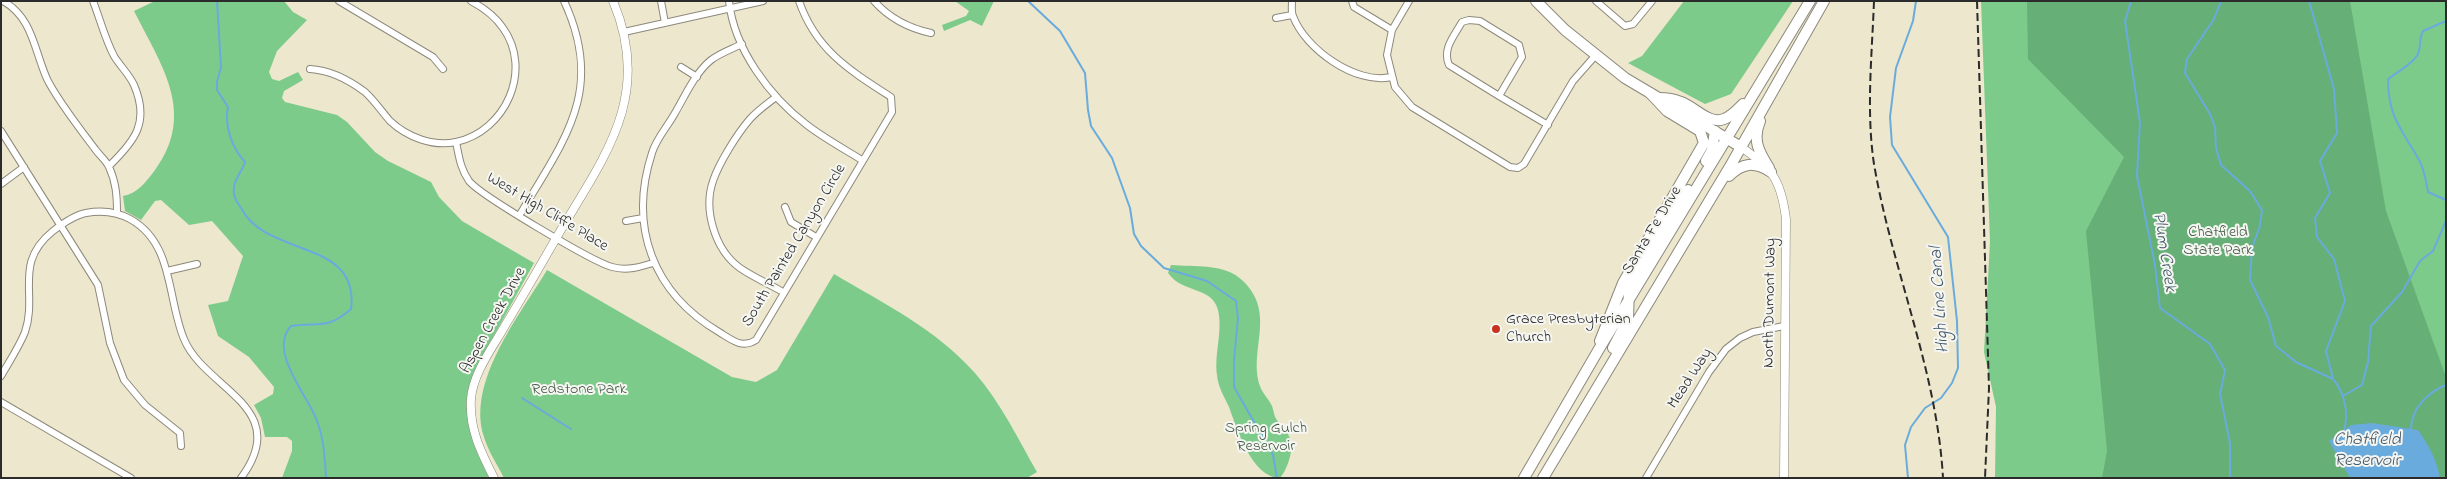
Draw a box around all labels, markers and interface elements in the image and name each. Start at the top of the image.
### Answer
street label: South Painted Canyon Circle [739,161,851,331]
street label: West High Cliffe Place [483,169,611,257]
street label: Santa Fe Drive [1619,183,1687,279]
water label: Plum Creek [2146,211,2180,293]
park label: Chatfield State Park [2183,223,2253,261]
street label: North Dumont Way [1760,238,1782,368]
water label: High Line Canal [1927,246,1955,354]
street label: Aspen Creek Drive [457,265,531,377]
place label: Grace Presbyterian Church [1506,310,1631,348]
marker: Grace Presbyterian Church [1490,323,1502,335]
street label: Mead Way [1664,345,1718,413]
park label: Redstone Park [532,380,626,400]
park label: Spring Gulch Reservoir [1225,419,1307,457]
water label: Chatfield Reservoir [2334,430,2400,472]

